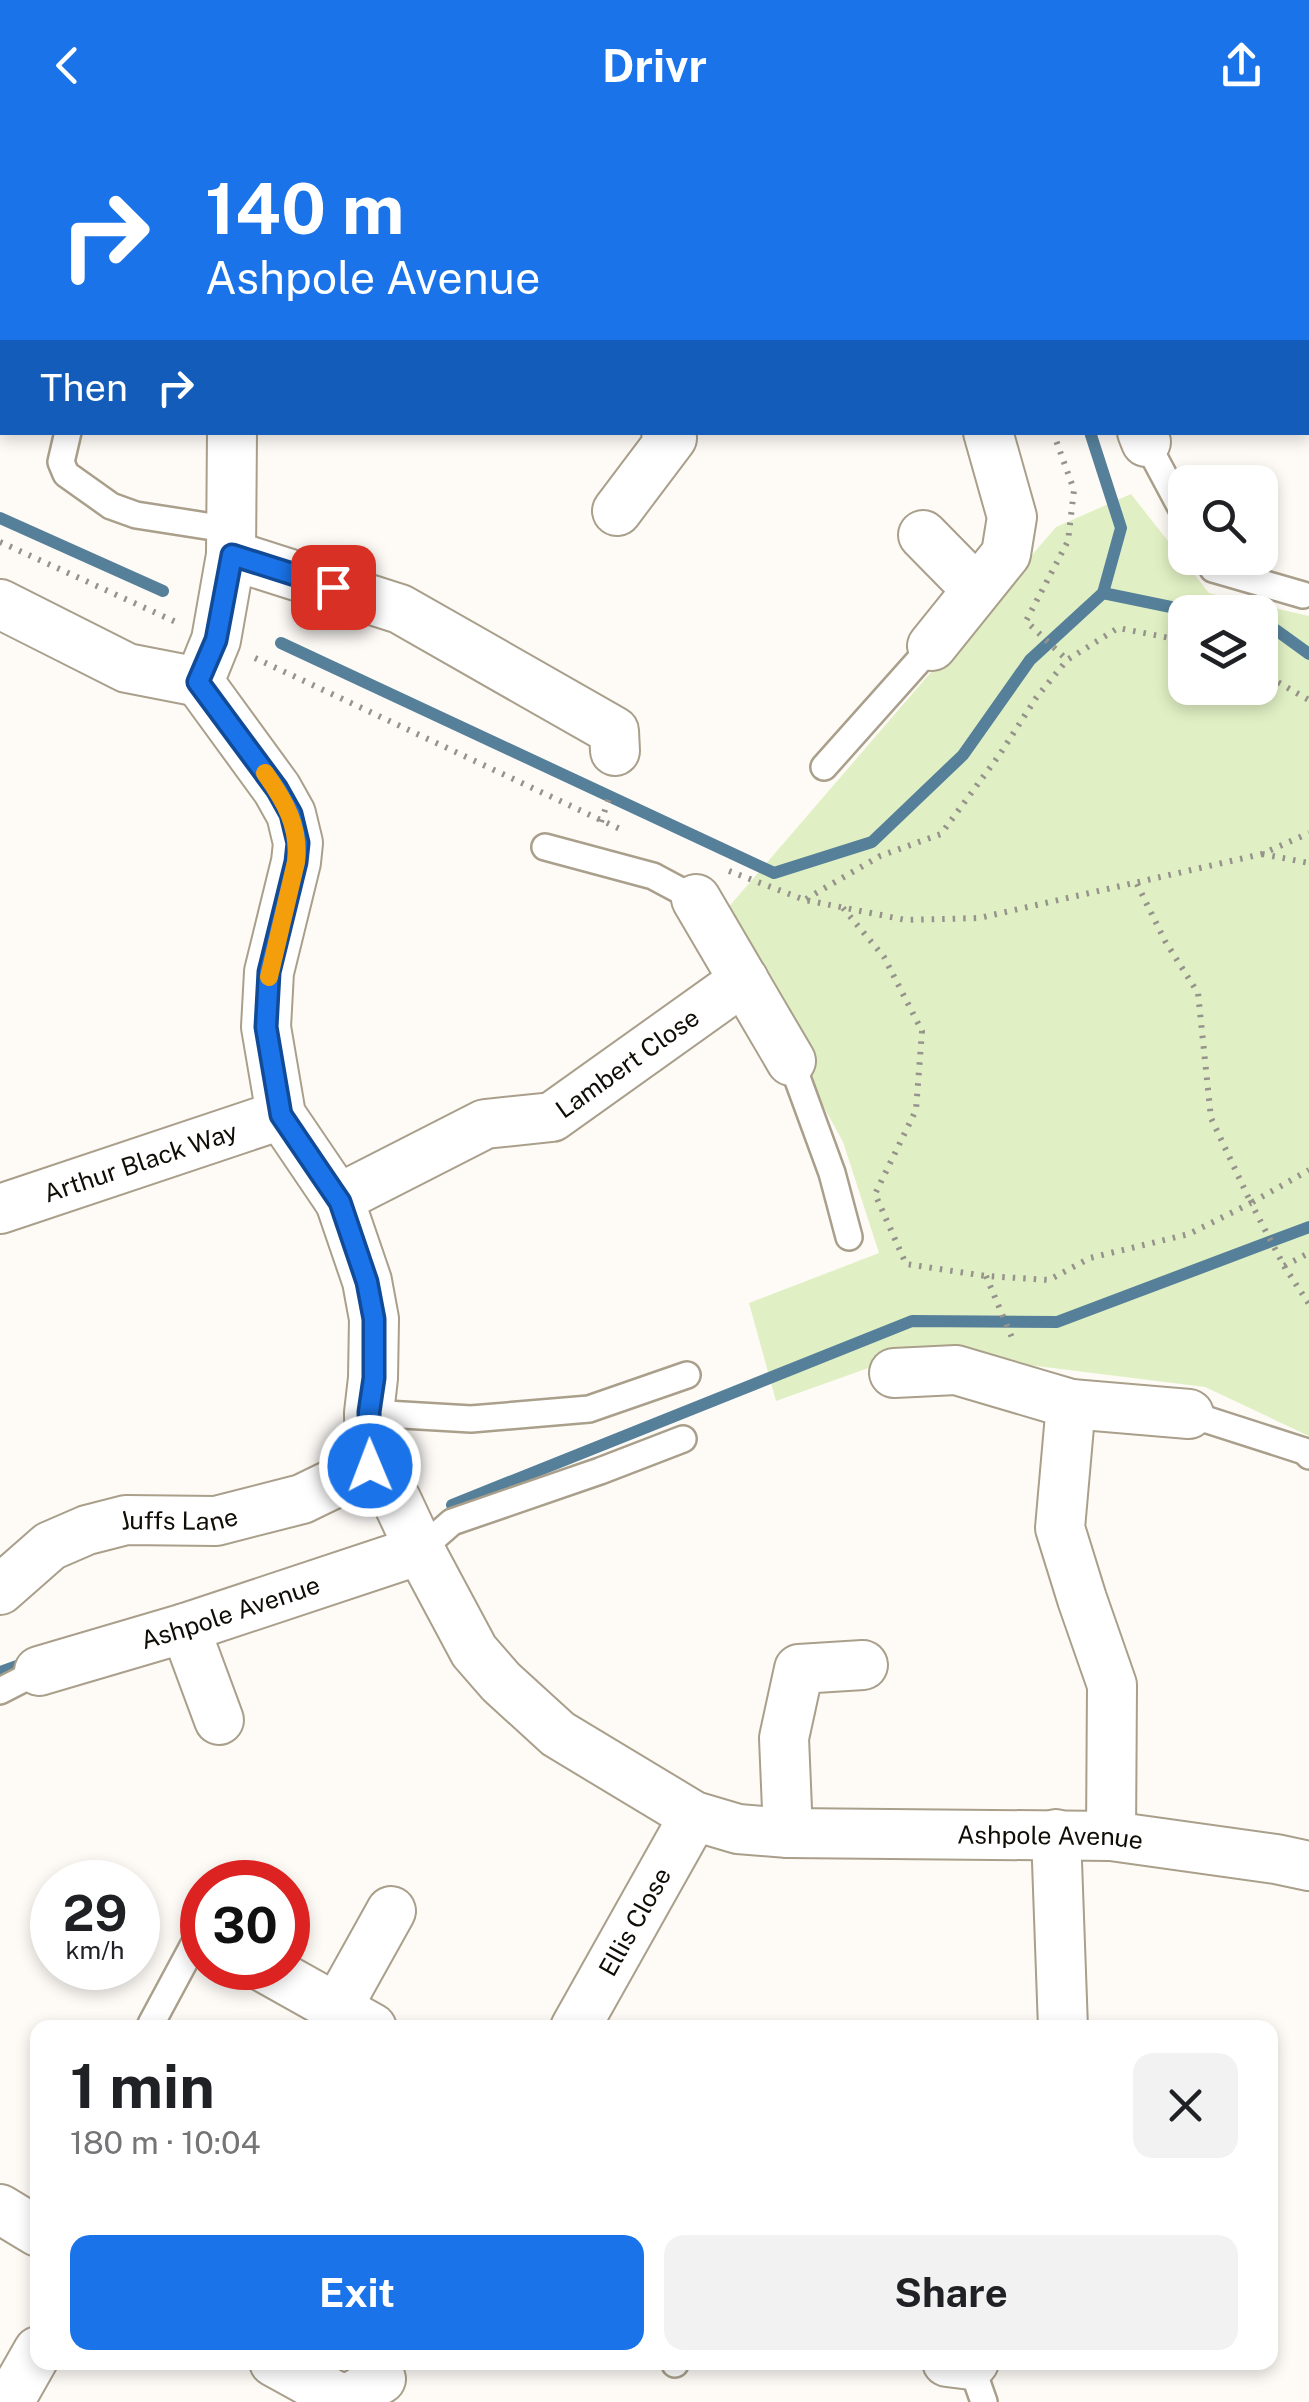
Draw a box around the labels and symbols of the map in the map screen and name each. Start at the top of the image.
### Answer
pin [291,545,376,630]
street label: Lambert Close [550,1002,705,1124]
street label: Arthur Black Way [40,1116,241,1208]
position arrow [318,1414,422,1518]
street label: Juffs Lane [116,1501,241,1537]
street label: Ashpole Avenue [137,1569,324,1655]
street label: Ashpole Avenue [957,1820,1145,1855]
speed limit sign: 30 [180,1860,310,1990]
street label: Ellis Close [592,1862,677,1981]

